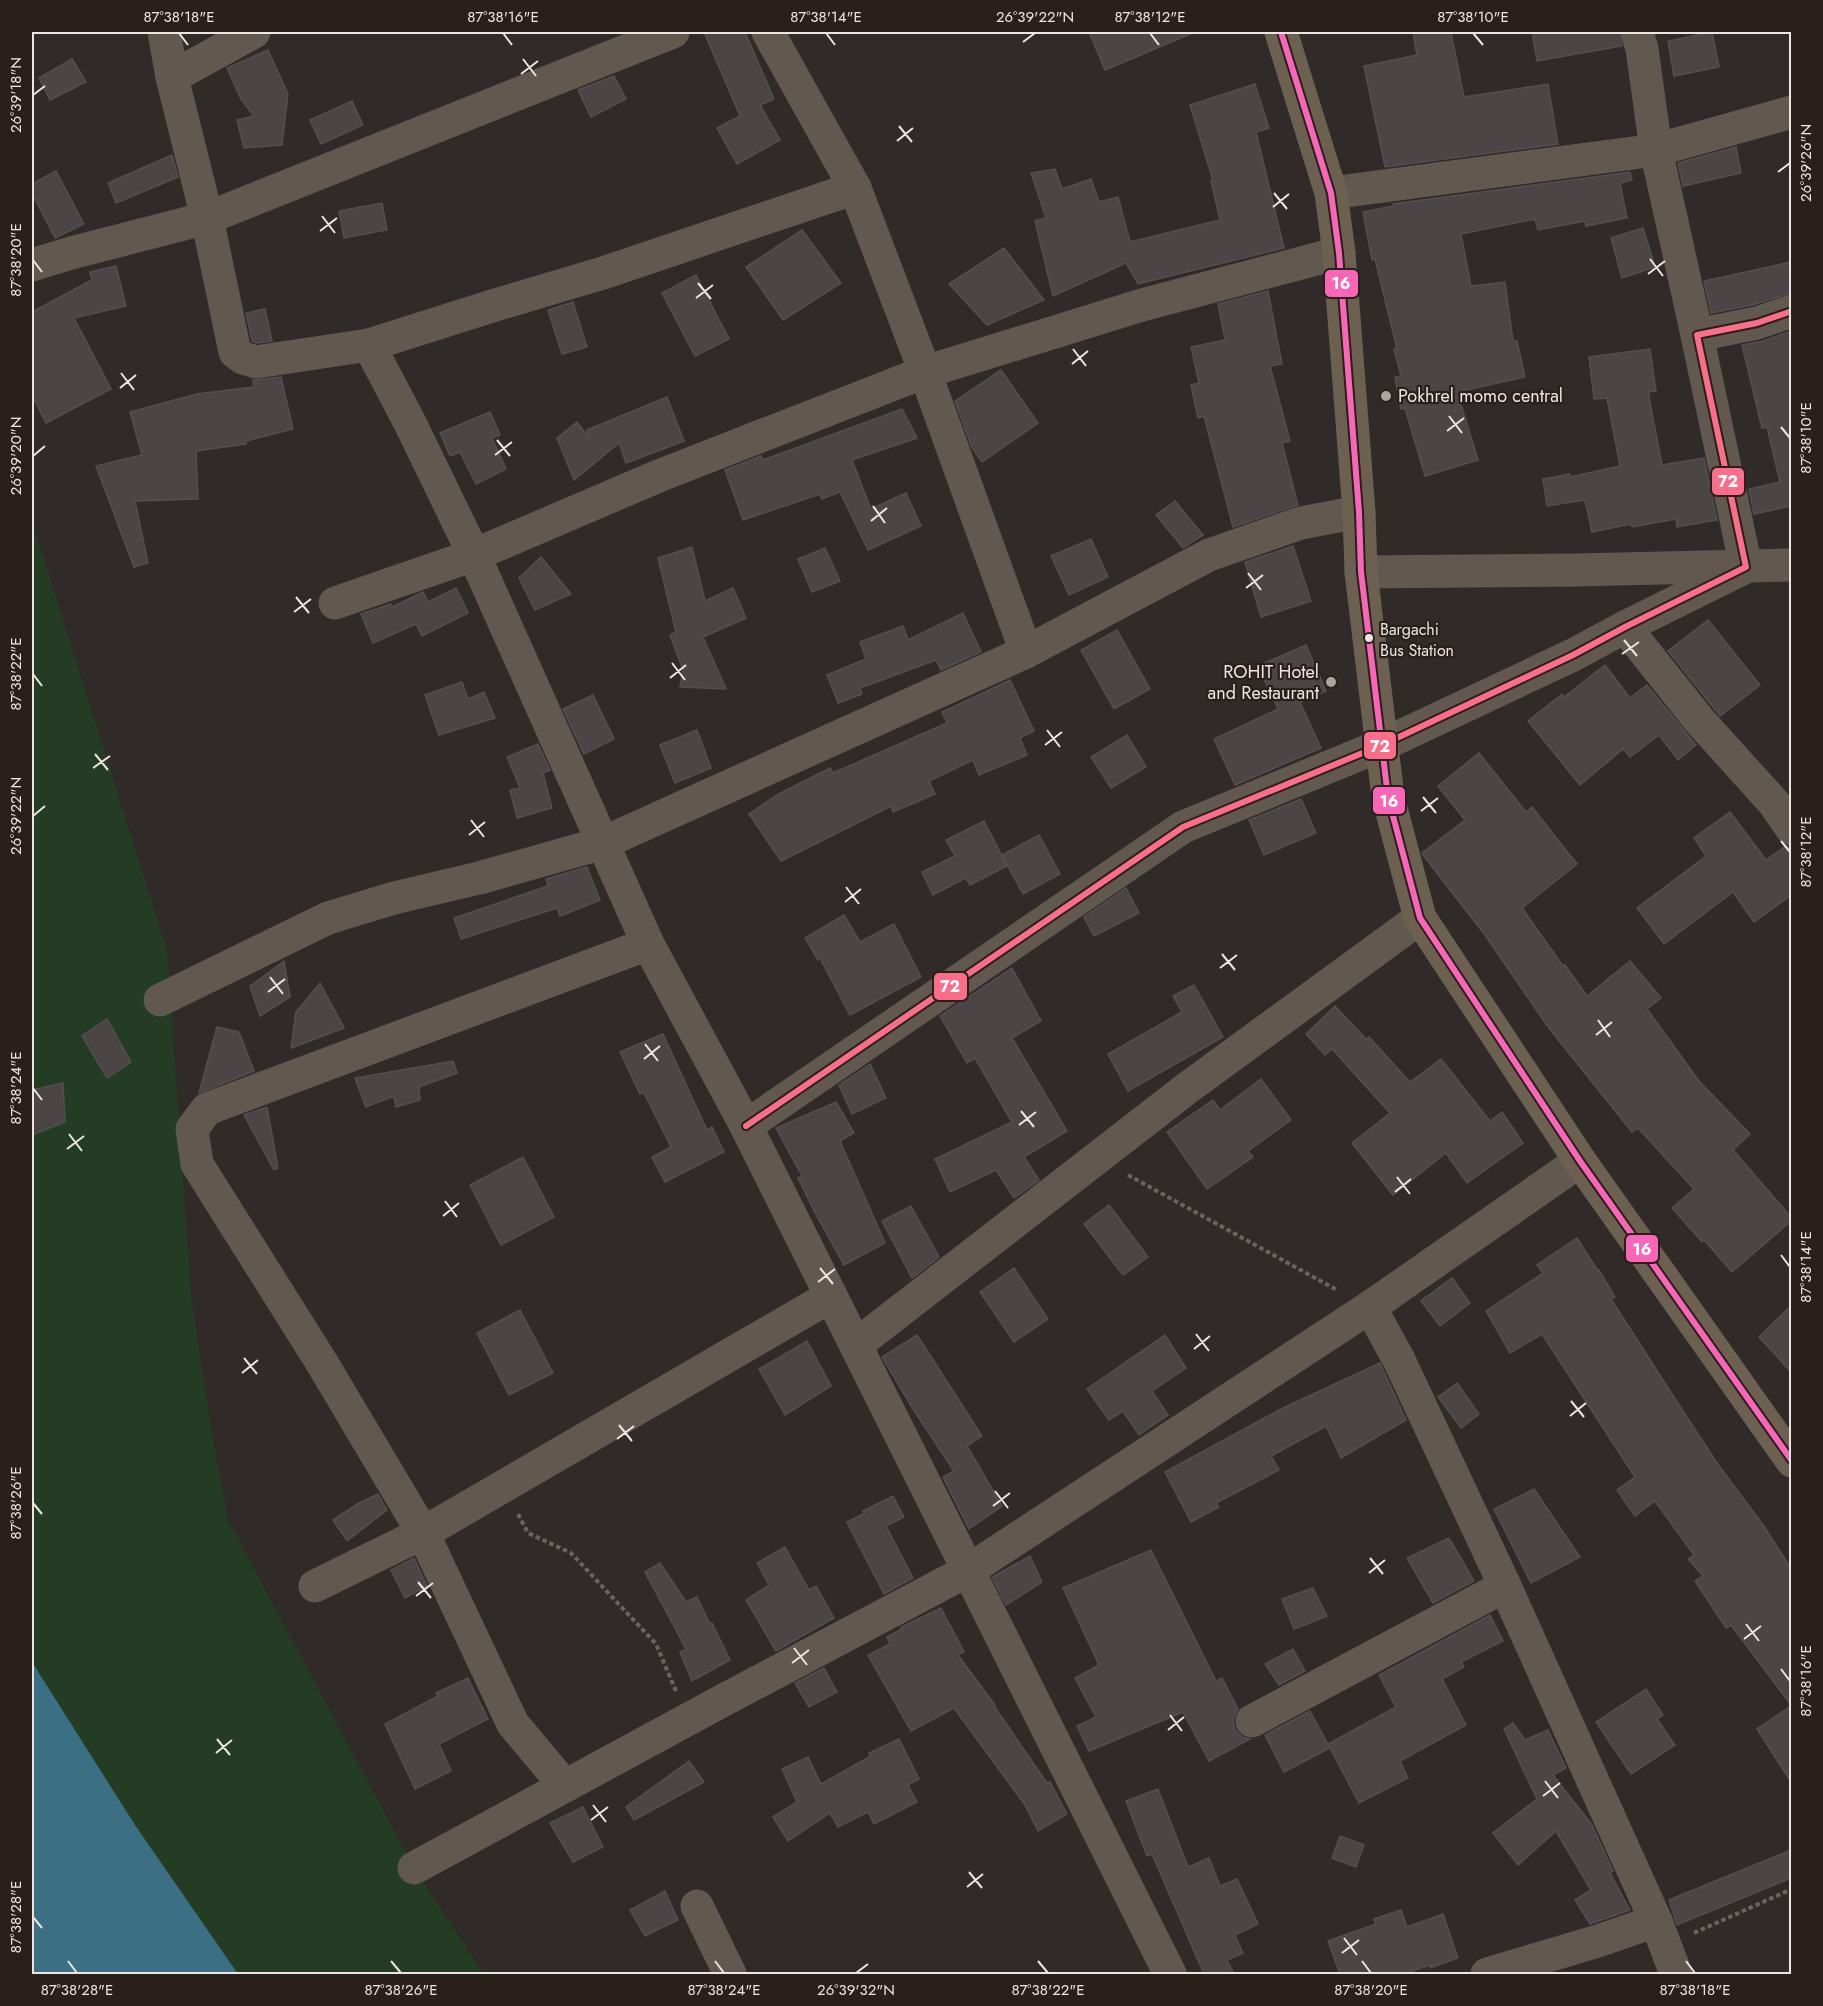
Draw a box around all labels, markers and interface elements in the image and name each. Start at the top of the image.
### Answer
text: 87°38'18"E [144,6,214,28]
text: 87°38'16"E [467,6,539,28]
text: 87°38'14"E [790,6,862,28]
text: 26°39'22"N [996,6,1074,28]
text: 87°38'12"E [1114,6,1186,28]
text: 87°38'10"E [1437,6,1509,28]
text: 26°39'18"N [5,57,27,133]
text: 26°39'26"N [1795,124,1817,202]
text: 87°38'20"E [5,223,27,297]
line badge: 16 [1324,269,1359,298]
text: 16 [1332,272,1350,295]
place label: Pokhrel momo central [1398,383,1563,409]
marker: Pokhrel momo central [1379,389,1393,403]
text: 87°38'10"E [1795,402,1817,474]
text: 26°39'20"N [5,417,27,495]
line badge: 72 [1711,467,1745,496]
text: 72 [1718,470,1738,493]
place label: Bargachi Bus Station [1380,618,1454,662]
marker: Bargachi Bus Station [1363,632,1375,644]
text: 87°38'22"E [5,638,27,710]
place label: ROHIT Hotel and Restaurant [1208,659,1320,706]
marker: ROHIT Hotel and Restaurant [1324,675,1338,689]
line badge: 72 [1363,731,1397,760]
text: 72 [1370,735,1390,758]
text: 26°39'22"N [5,777,27,855]
line badge: 16 [1372,786,1406,815]
text: 16 [1380,790,1398,813]
text: 87°38'12"E [1795,816,1817,888]
line badge: 72 [933,972,968,1001]
text: 72 [940,975,960,998]
text: 87°38'24"E [5,1051,27,1125]
text: 87°38'14"E [1795,1231,1817,1303]
line badge: 16 [1625,1234,1659,1263]
text: 16 [1633,1238,1651,1261]
text: 87°38'26"E [5,1466,27,1540]
text: 87°38'16"E [1795,1645,1817,1717]
text: 87°38'28"E [5,1881,27,1953]
text: 87°38'28"E [41,1979,113,2001]
text: 87°38'26"E [364,1979,438,2001]
text: 87°38'24"E [687,1979,761,2001]
text: 26°39'32"N [817,1979,895,2001]
text: 87°38'22"E [1012,1979,1084,2001]
text: 87°38'20"E [1334,1979,1408,2001]
text: 87°38'18"E [1660,1979,1730,2001]

